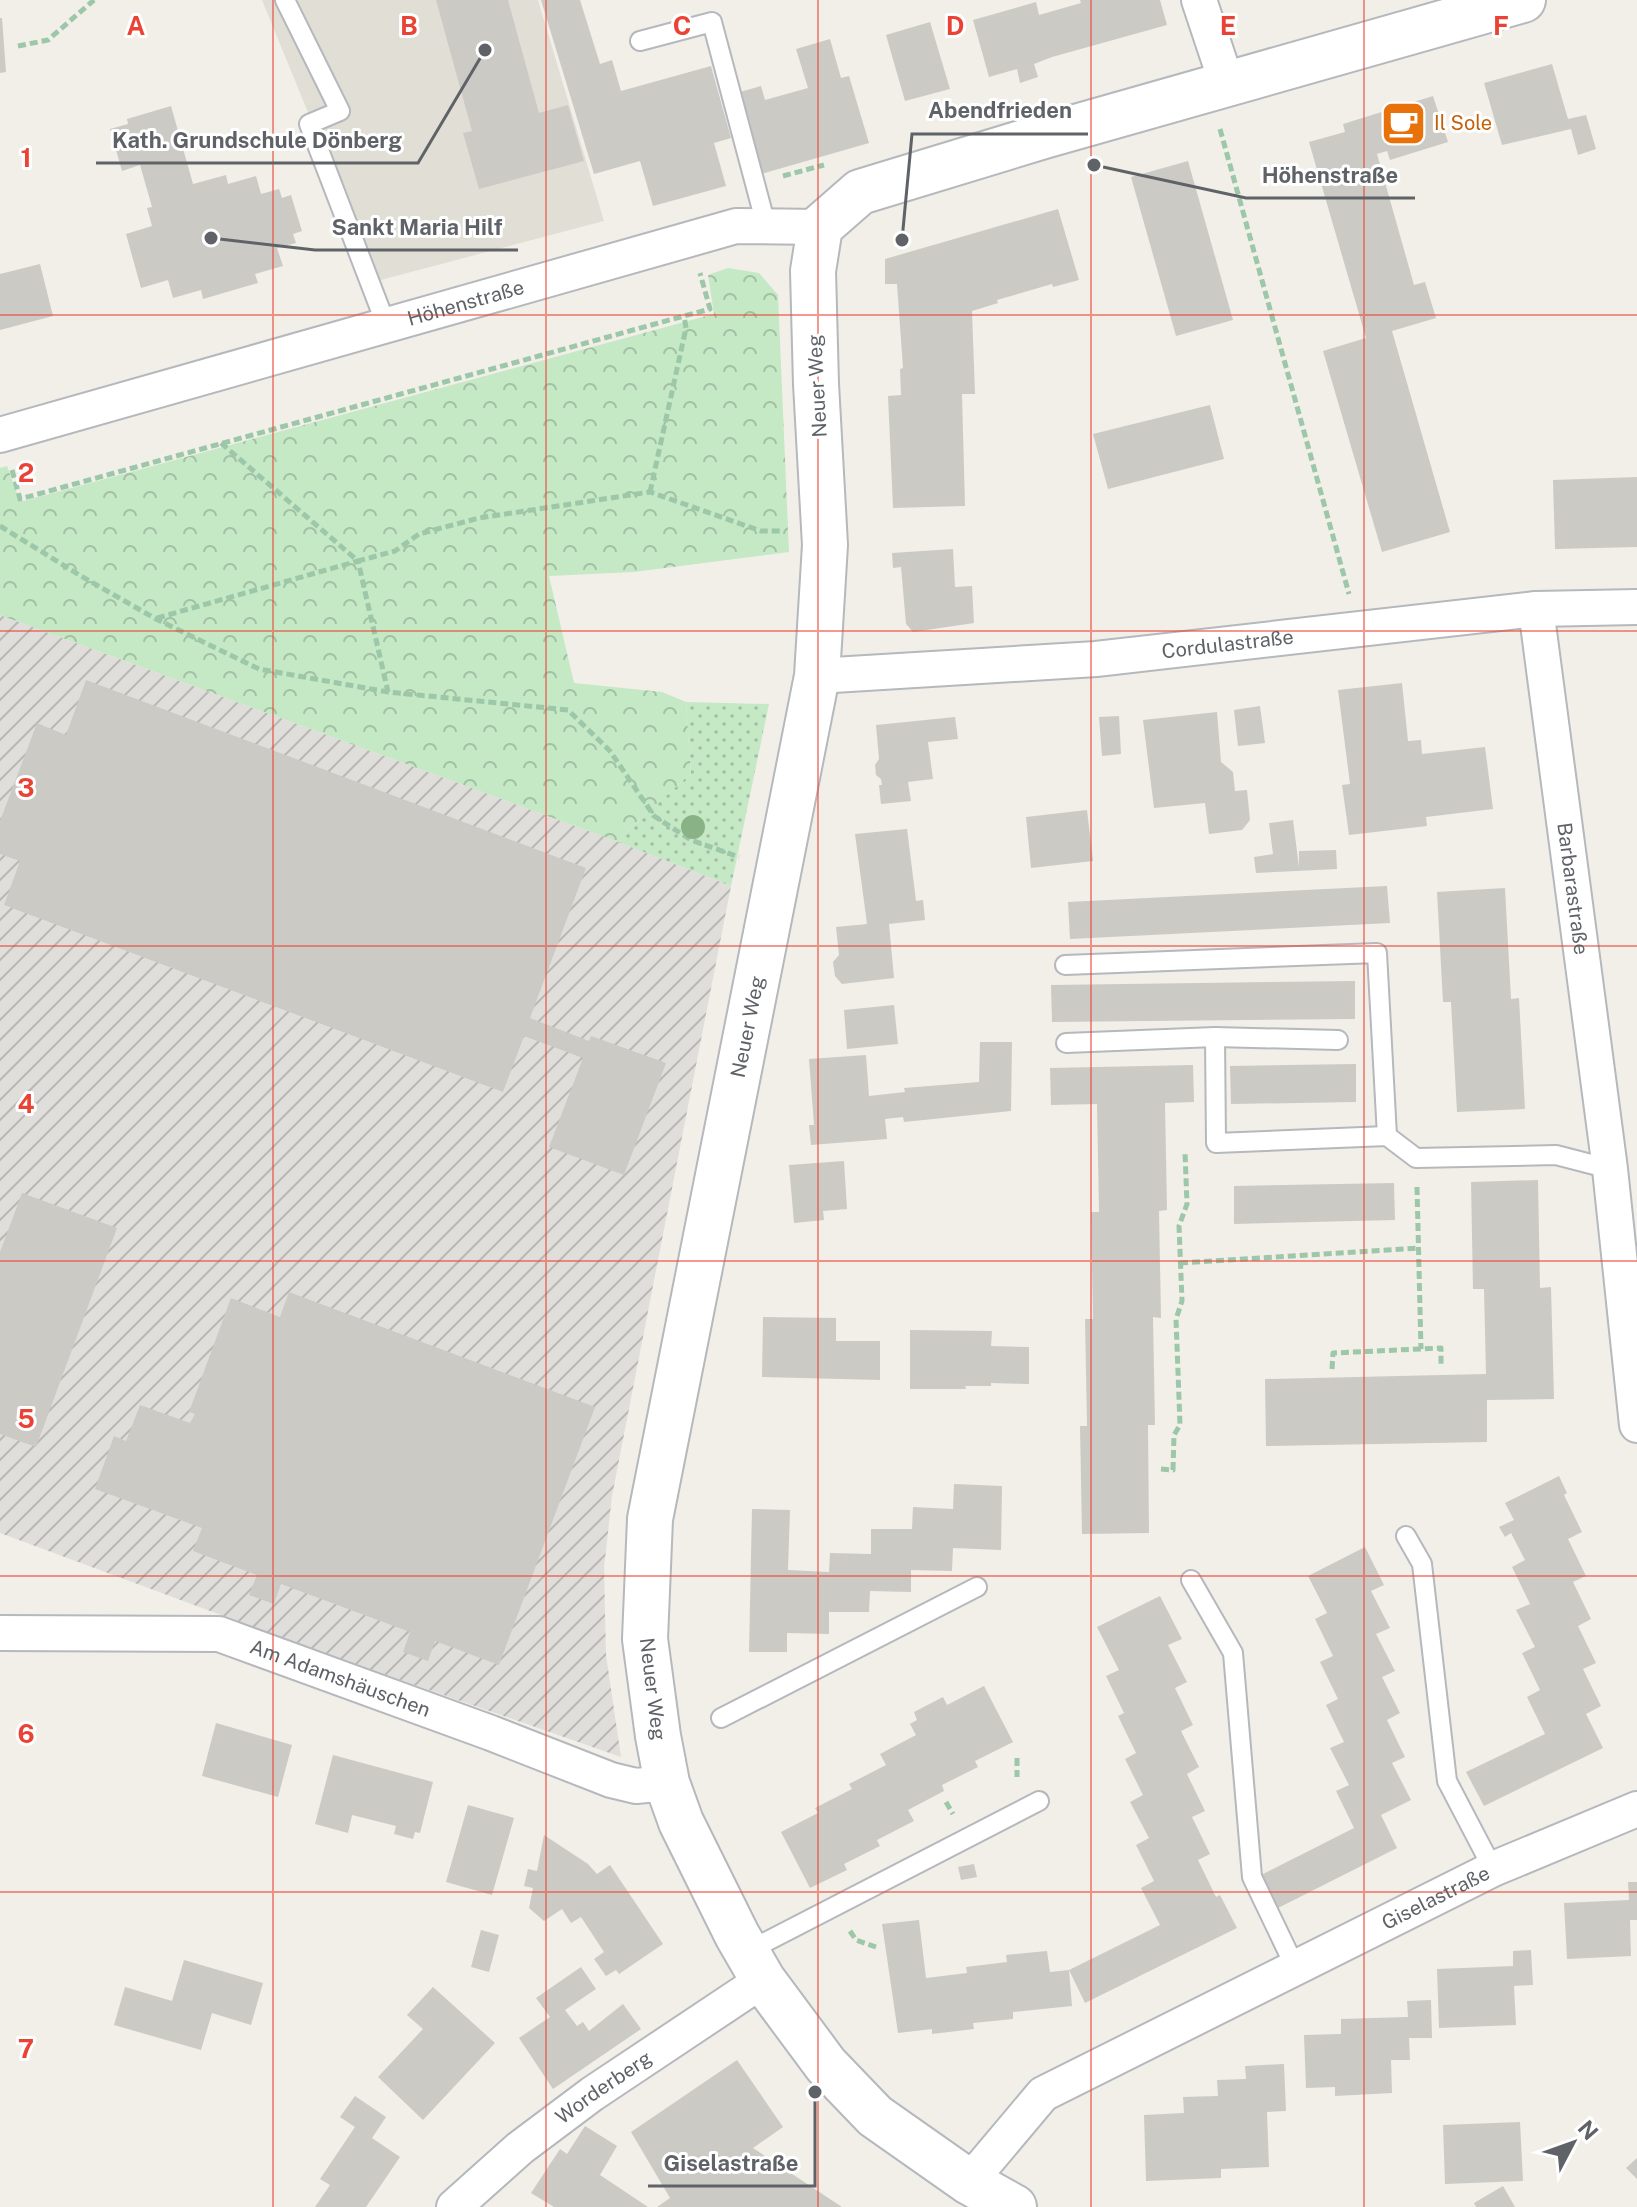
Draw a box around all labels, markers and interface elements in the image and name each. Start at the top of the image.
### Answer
text: A [127,10,146,41]
text: B [400,10,418,41]
text: C [673,10,691,41]
text: D [946,10,964,41]
text: E [1220,10,1236,41]
text: F [1493,10,1509,41]
callout: Abendfrieden [912,88,1088,134]
text: Abendfrieden [928,97,1072,123]
cafe icon: Il Sole [1379,99,1427,147]
place label: Il Sole [1434,111,1492,135]
callout: Kath. Grundschule Dönberg [96,117,418,163]
text: Kath. Grundschule Dönberg [112,127,402,153]
text: 1 [20,142,32,173]
callout: Höhenstraße [1246,152,1415,198]
text: Höhenstraße [1262,162,1398,188]
callout: Sankt Maria Hilf [315,204,518,250]
text: Sankt Maria Hilf [332,214,503,240]
street label: Höhenstraße [405,275,527,331]
street label: Neuer Weg [802,334,832,438]
text: 2 [18,457,34,488]
street label: Cordulastraße [1160,625,1295,663]
text: 3 [17,772,35,803]
street label: Barbarastraße [1552,821,1594,956]
street label: Neuer Weg [726,974,769,1080]
text: 4 [17,1088,35,1119]
text: 5 [17,1403,35,1434]
street label: Am Adamshäuschen [247,1634,434,1722]
street label: Neuer Weg [635,1636,671,1742]
text: 6 [17,1718,35,1749]
street label: Giselastraße [1378,1861,1494,1935]
text: 7 [18,2033,34,2064]
street label: Worderberg [551,2046,656,2129]
north arrow [1533,2103,1613,2183]
text: N [1573,2115,1604,2145]
callout: Giselastraße [648,2140,815,2186]
text: Giselastraße [664,2150,798,2176]

